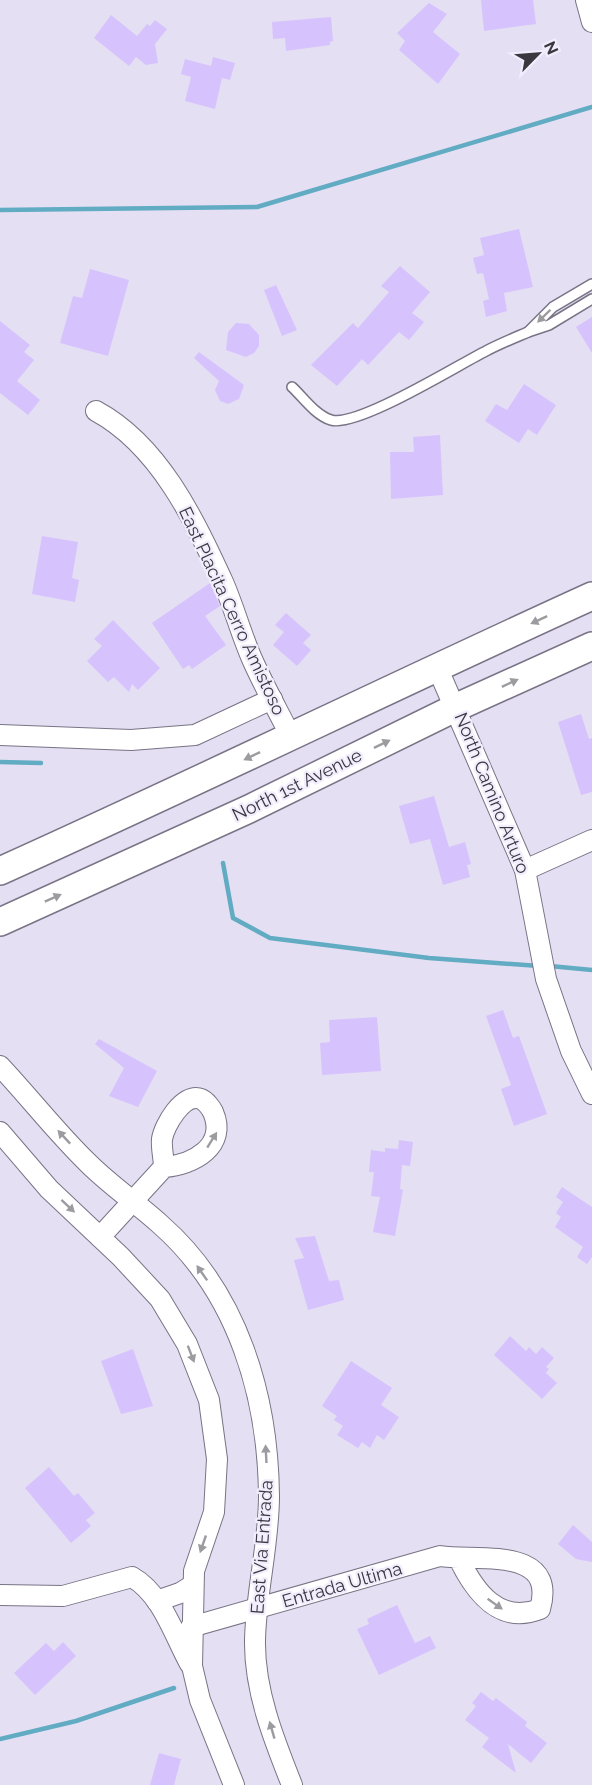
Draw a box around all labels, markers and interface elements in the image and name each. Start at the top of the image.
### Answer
north arrow [508,24,568,84]
text: N [540,38,562,57]
one-way arrow [536,309,551,323]
street label: East Placita Cerro Amistoso [175,503,290,719]
one-way arrow [530,616,547,625]
one-way arrow [501,679,518,688]
street label: North Camino Arturo [451,709,534,877]
one-way arrow [374,739,391,749]
street label: North 1st Avenue [229,744,365,825]
one-way arrow [244,752,261,761]
one-way arrow [45,893,63,903]
one-way arrow [57,1129,71,1144]
one-way arrow [207,1132,218,1148]
one-way arrow [60,1199,75,1213]
one-way arrow [196,1265,208,1281]
one-way arrow [187,1346,197,1364]
one-way arrow [262,1444,271,1463]
street label: East Via Entrada [246,1479,277,1615]
one-way arrow [198,1535,208,1553]
street label: Entrada Ultima [280,1557,404,1612]
one-way arrow [486,1598,502,1610]
one-way arrow [266,1721,276,1739]

